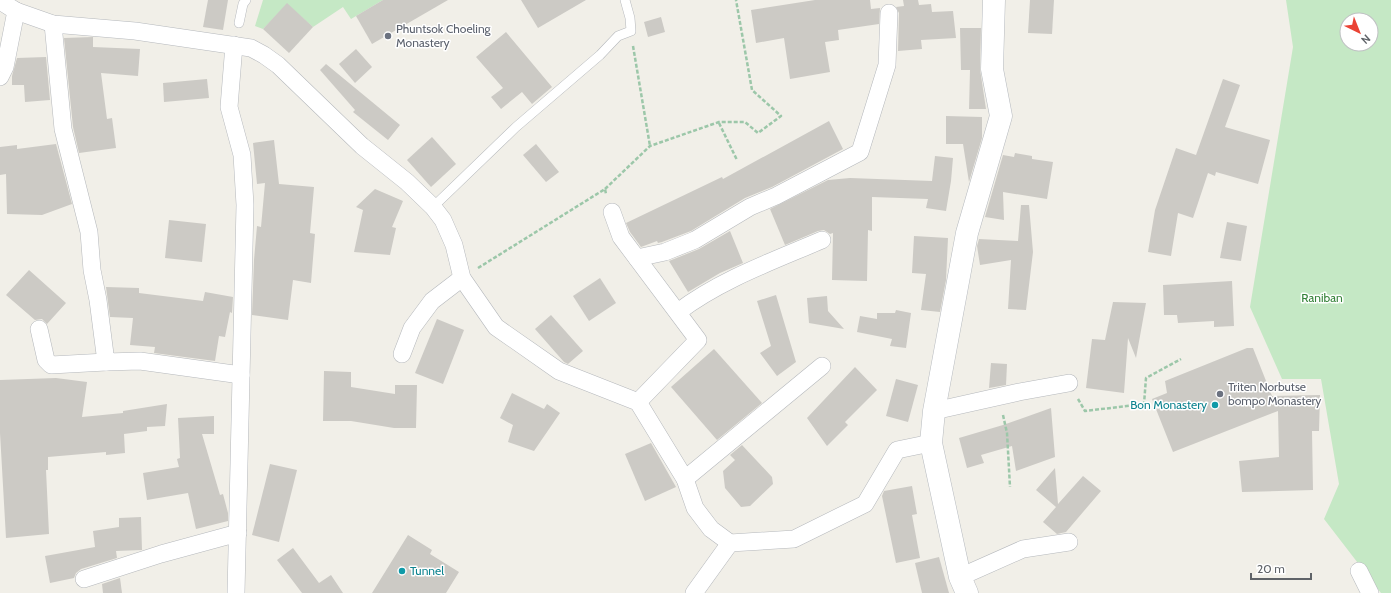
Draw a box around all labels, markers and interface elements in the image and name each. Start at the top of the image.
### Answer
north arrow [1339,12,1379,52]
place label: Phuntsok Choeling Monastery [396,21,492,50]
marker: Phuntsok Choeling Monastery [383,31,393,41]
text: N [1358,32,1373,47]
park label: Raniban [1301,290,1343,305]
place label: Triten Norbutse bompo Monastery [1228,379,1321,408]
marker: Triten Norbutse bompo Monastery [1215,389,1225,399]
place label: Bon Monastery [1130,397,1207,412]
marker: Bon Monastery [1210,400,1220,410]
scale bar [1251,555,1311,581]
text: 20 m [1257,561,1285,576]
place label: Tunnel [410,563,444,578]
marker: Tunnel [397,566,407,576]

